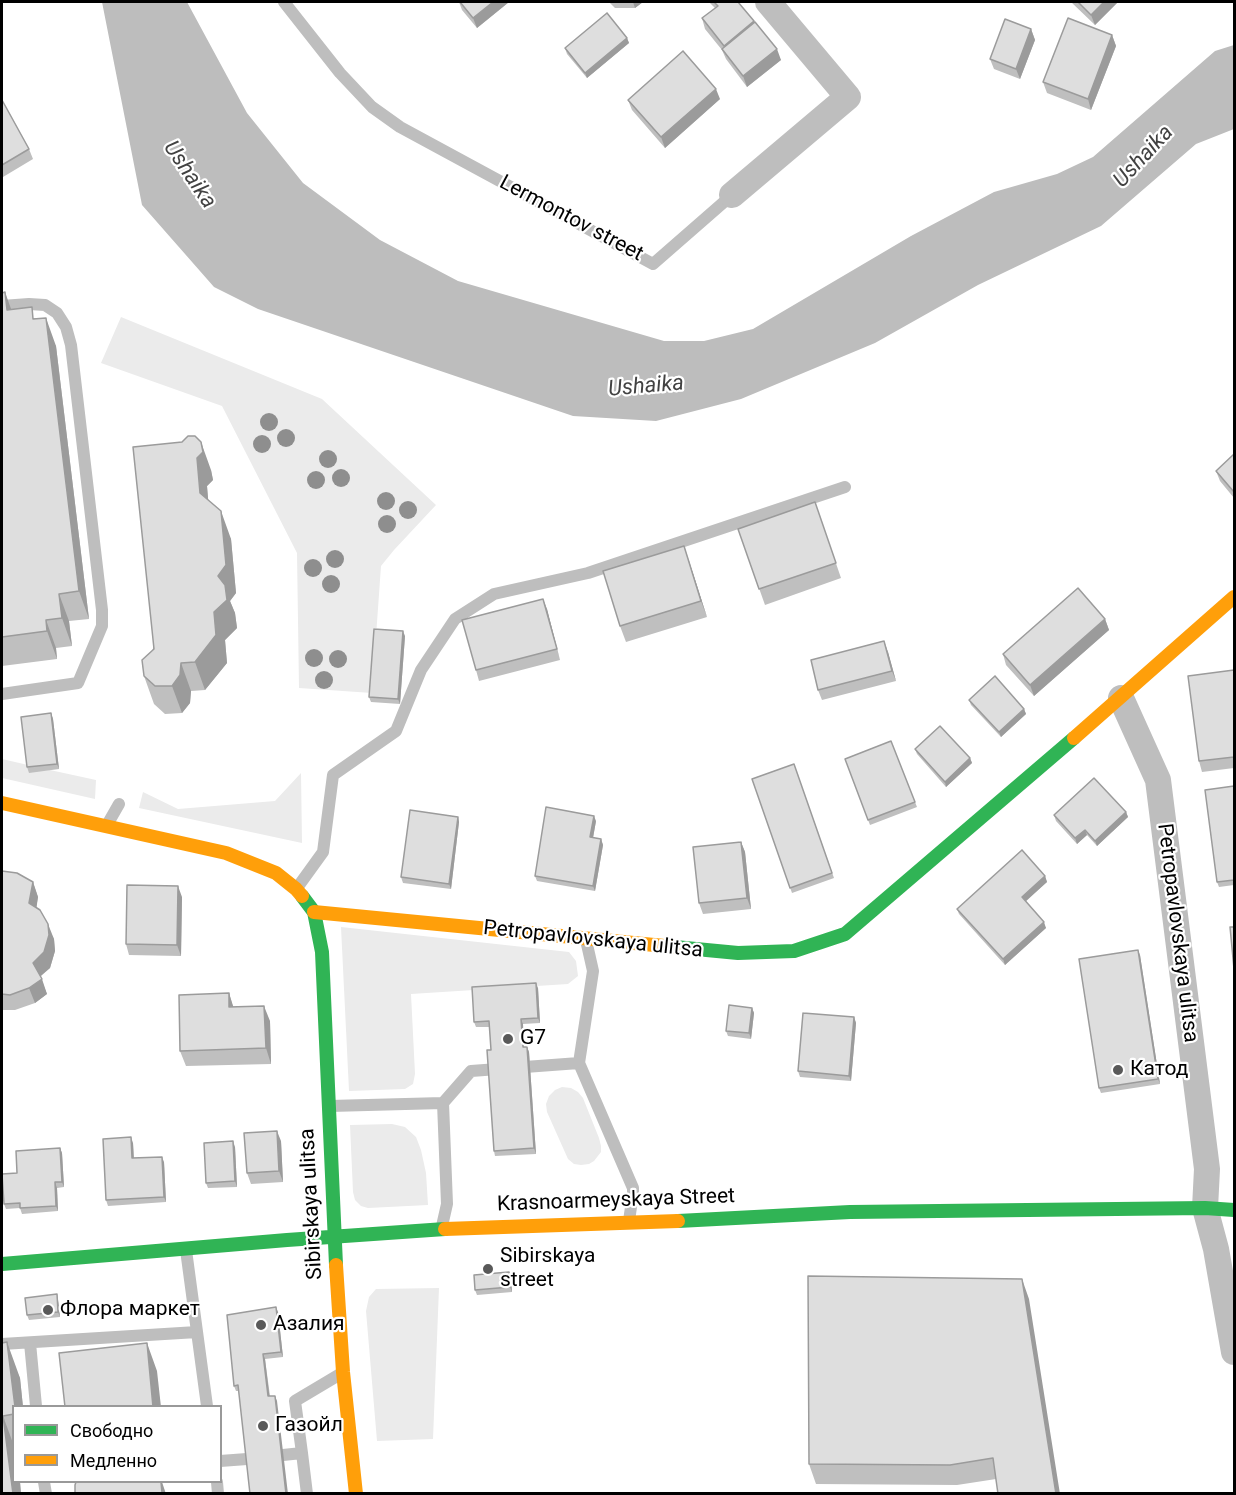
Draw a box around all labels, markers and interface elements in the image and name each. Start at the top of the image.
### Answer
water label: Ushaika [1108,120,1180,194]
water label: Ushaika [157,136,221,214]
street label: Lermontov street [495,171,647,267]
water label: Ushaika [607,371,685,403]
street label: Petropavlovskaya ulitsa [1151,822,1203,1044]
street label: Petropavlovskaya ulitsa [482,916,704,964]
place label: G7 [520,1026,546,1052]
marker: G7 [501,1032,515,1046]
place label: Катод [1130,1057,1188,1083]
marker: Катод [1111,1063,1125,1077]
street label: Sibirskaya ulitsa [295,1128,329,1280]
street label: Krasnoarmeyskaya Street [497,1184,735,1218]
place label: Sibirskaya street [500,1244,596,1294]
marker: Sibirskaya street [481,1262,495,1276]
place label: Флора маркет [60,1297,200,1323]
marker: Флора маркет [41,1303,55,1317]
place label: Азалия [273,1312,345,1338]
marker: Азалия [254,1318,268,1332]
legend [12,1405,222,1483]
place label: Газойл [275,1413,343,1439]
marker: Газойл [256,1419,270,1433]
text: Свободно [70,1420,153,1441]
text: Медленно [70,1450,157,1471]

